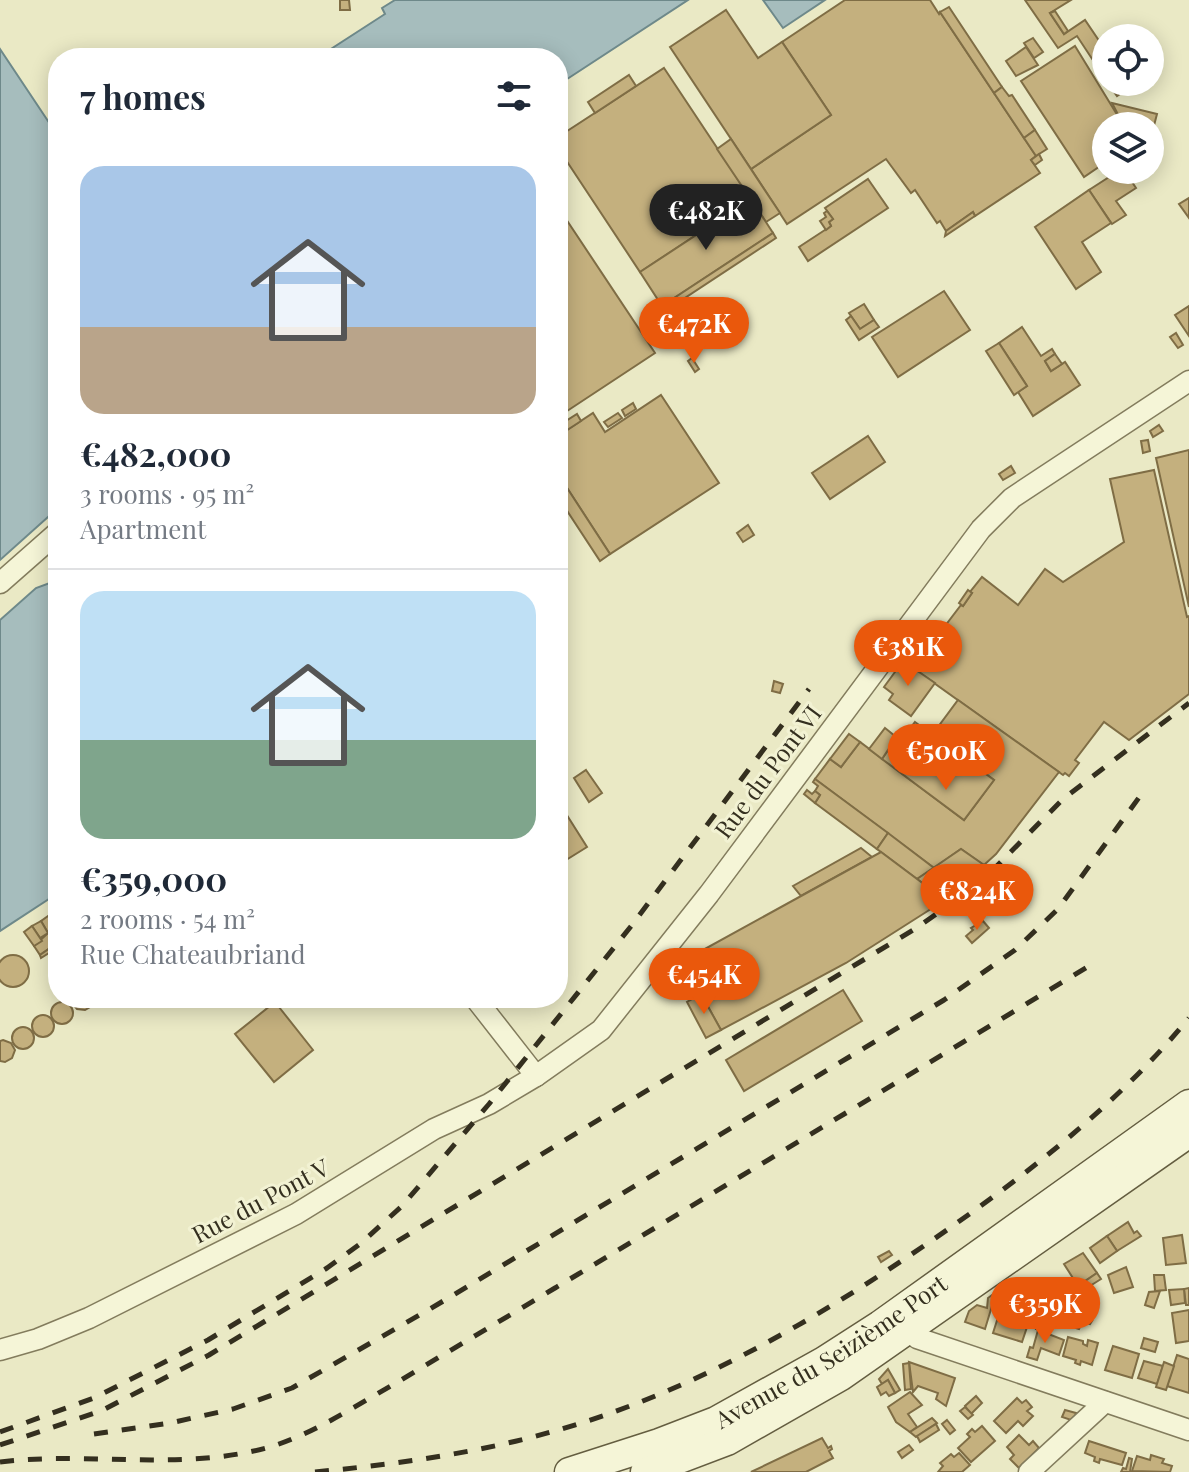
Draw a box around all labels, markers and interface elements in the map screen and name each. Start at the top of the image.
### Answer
map controls [1092,24,1164,184]
button: locate [1092,24,1164,96]
text: 7 homes [80,73,206,119]
icon: filters [492,74,536,118]
button: layers [1092,112,1164,184]
pin: €482K [650,184,762,252]
text: €482K [667,192,745,227]
icon: home [236,218,380,362]
pin: €472K [638,297,750,365]
text: €472K [657,305,731,340]
text: €482,000 [80,430,232,476]
text: 3 rooms · 95 m² [80,476,254,511]
text: Apartment [80,511,206,546]
pin: €381K [852,620,964,688]
text: €381K [872,628,944,663]
icon: home [236,643,380,787]
street label: Rue du Pont VI [706,698,828,844]
pin: €500K [890,724,1002,792]
text: €500K [906,732,986,767]
text: €359,000 [80,855,227,901]
pin: €824K [921,864,1033,932]
text: €824K [938,872,1016,907]
text: 2 rooms · 54 m² [80,901,255,936]
text: Rue Chateaubriand [80,936,306,971]
pin: €454K [648,948,760,1016]
text: €454K [667,956,741,991]
street label: Rue du Pont V [186,1150,335,1250]
street label: Avenue du Seizième Port [708,1266,953,1435]
pin: €359K [989,1277,1101,1345]
text: €359K [1008,1285,1082,1320]

